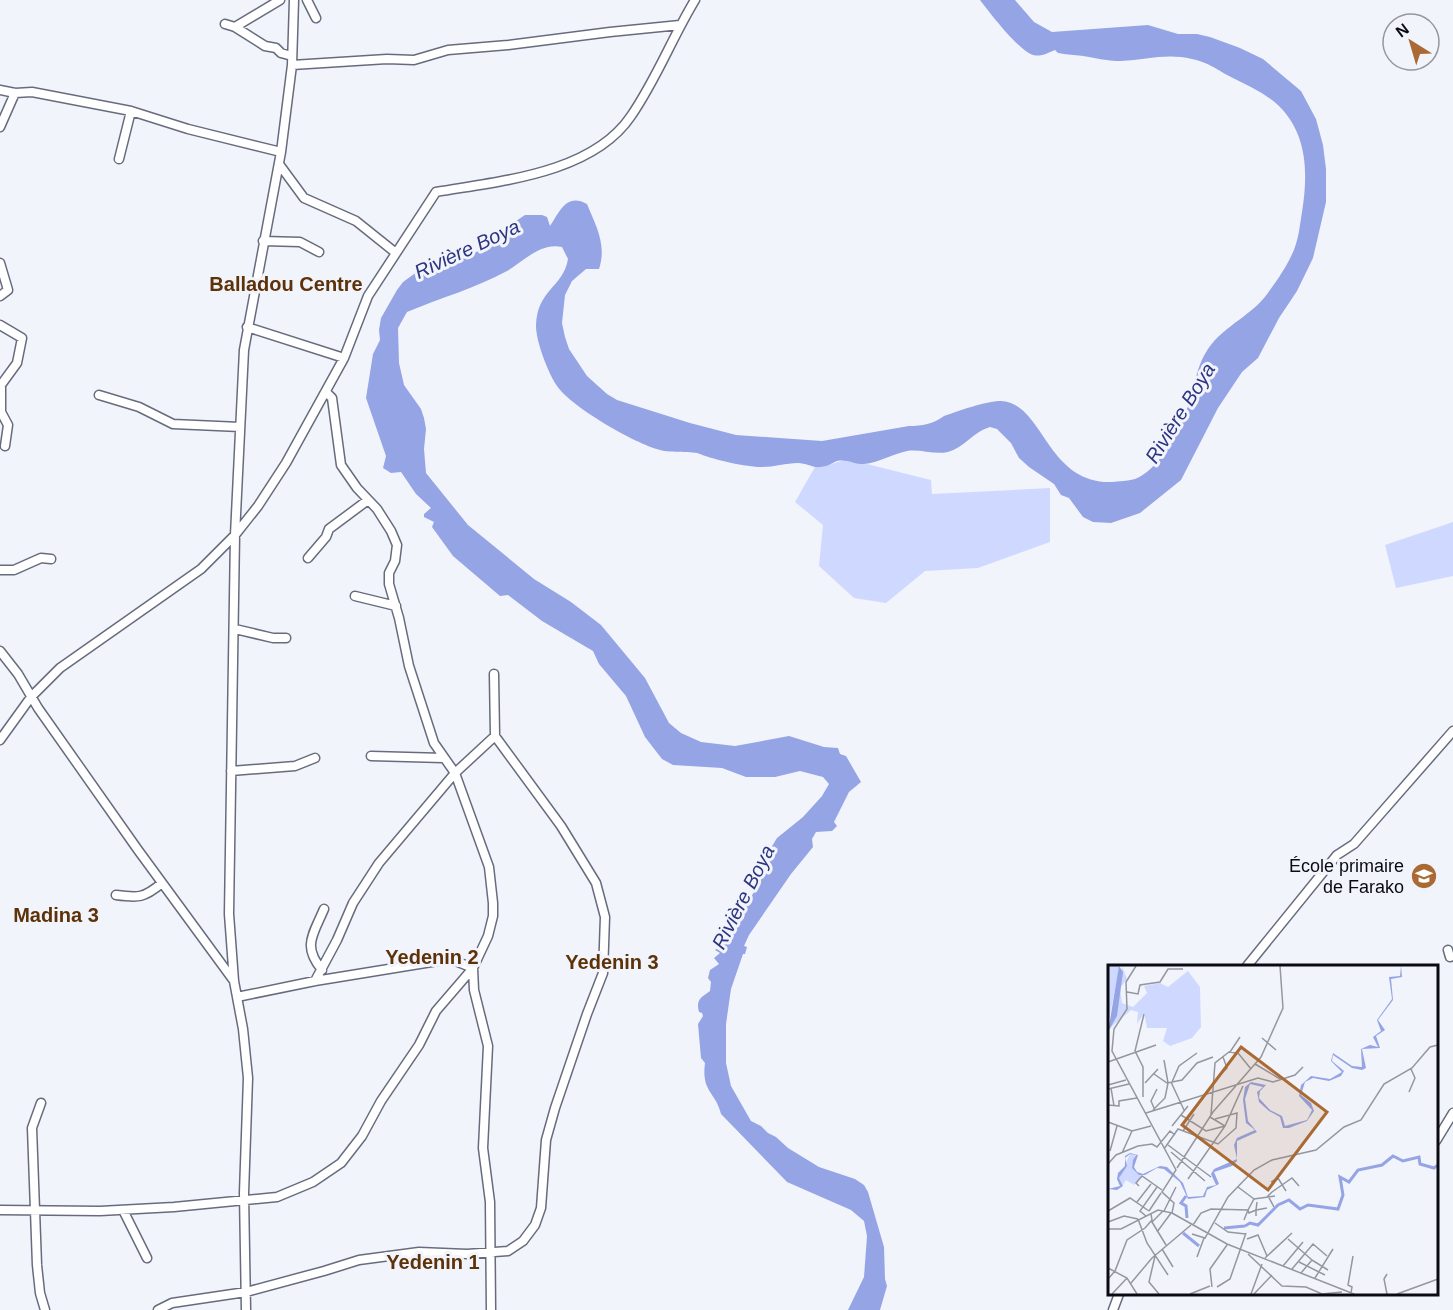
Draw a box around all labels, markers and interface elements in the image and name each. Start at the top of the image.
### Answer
north arrow [1381,12,1441,72]
text: N [1393,20,1412,41]
water label: Rivière Boya [411,215,523,283]
district label: Balladou Centre [209,273,363,295]
water label: Rivière Boya [1141,359,1219,467]
water label: Rivière Boya [707,841,779,953]
place label: École primaire de Farako [1289,856,1404,897]
school or university icon: École primaire de Farako [1409,861,1439,891]
district label: Madina 3 [13,904,99,926]
district label: Yedenin 2 [385,946,479,968]
district label: Yedenin 3 [565,951,659,973]
inset map [1108,965,1438,1295]
district label: Yedenin 1 [386,1251,480,1273]

